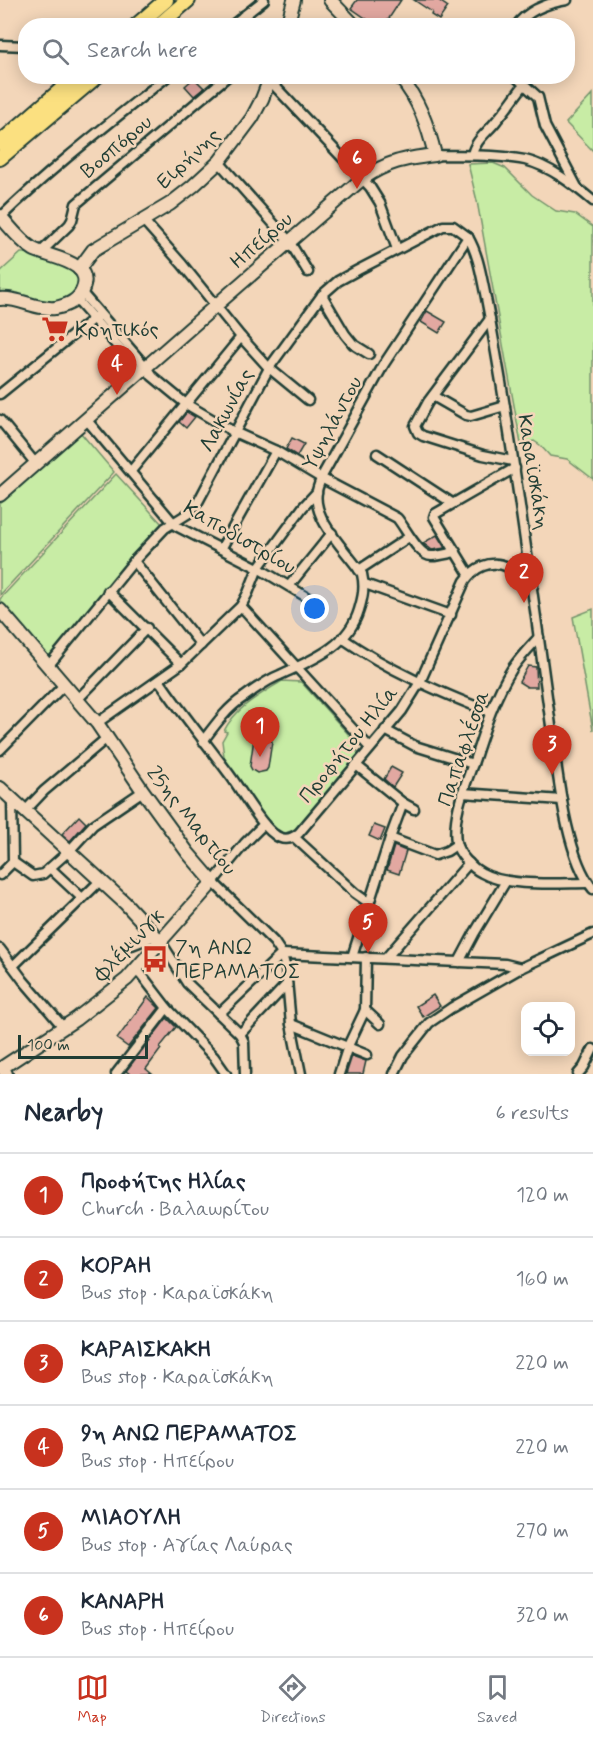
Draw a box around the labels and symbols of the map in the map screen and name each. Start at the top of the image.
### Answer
street label: Βοσπόρου [75,109,158,185]
street label: Ειρήνης [151,122,227,195]
pin: 6 [338,140,376,189]
street label: Ηπείρου [224,206,299,276]
supermarket icon: Κρητικός [40,314,70,344]
place label: Κρητικός [75,316,159,344]
pin: 4 [98,346,136,395]
street label: Λακωνίας [193,364,261,457]
street label: Υψηλάντου [296,371,369,476]
street label: Καραϊσκάκη [510,412,556,532]
street label: Καποδιστρίου [178,494,301,581]
pin: 2 [504,554,544,603]
your location [300,594,329,623]
street label: Προφήτου Ηλία [293,680,405,809]
street label: Παπαφλέσσα [430,686,497,810]
pin: 1 [240,708,280,757]
pin: 3 [532,726,572,775]
street label: 25ης Μαρτίου [140,760,243,881]
street label: Φλέμινγκ [87,902,171,989]
pin: 5 [348,904,388,953]
place label: 7η ΑΝΩ ΠΕΡΑΜΑΤΟΣ [175,934,301,986]
bus stop icon: 7η ΑΝΩ ΠΕΡΑΜΑΤΟΣ [140,944,170,974]
scale bar [18,1032,148,1060]

